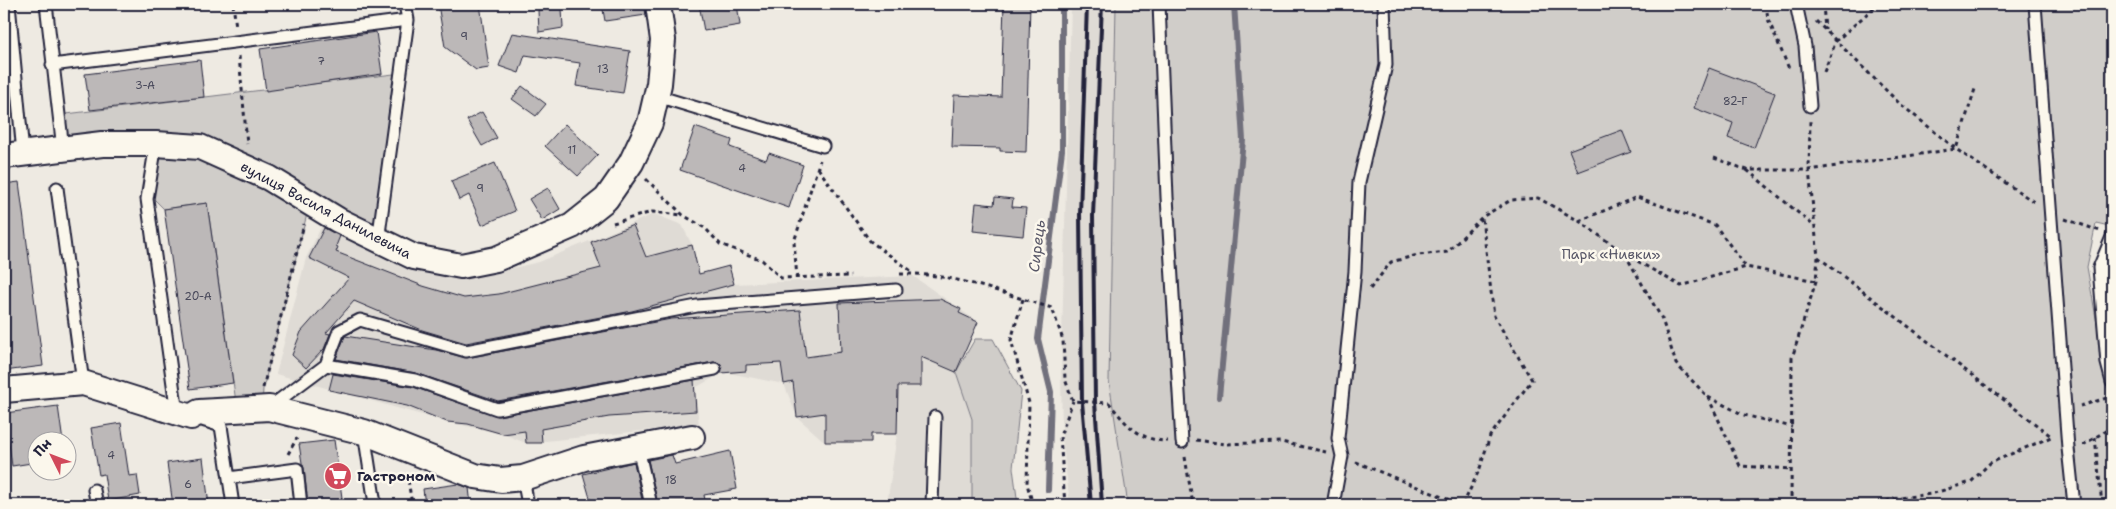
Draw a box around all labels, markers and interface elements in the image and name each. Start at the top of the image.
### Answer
house number: 9 [460,29,468,44]
house number: 7 [317,54,325,69]
house number: 13 [597,62,609,77]
house number: 3-А [135,78,155,93]
house number: 82-Г [1723,94,1747,109]
house number: 11 [568,143,576,158]
street label: вулиця Василя Данилевича [238,157,415,263]
house number: 4 [738,161,746,176]
house number: 9 [476,181,484,196]
water label: Сирець [1024,218,1050,273]
park label: Парк «Нивки» [1562,245,1661,263]
house number: 20-А [184,289,212,304]
north arrow [28,432,78,482]
text: Пн [29,434,55,460]
house number: 4 [107,448,115,463]
supermarket icon: Гастроном [323,461,353,491]
place label: Гастроном [357,467,436,485]
house number: 18 [665,473,677,488]
house number: 6 [184,477,192,492]

